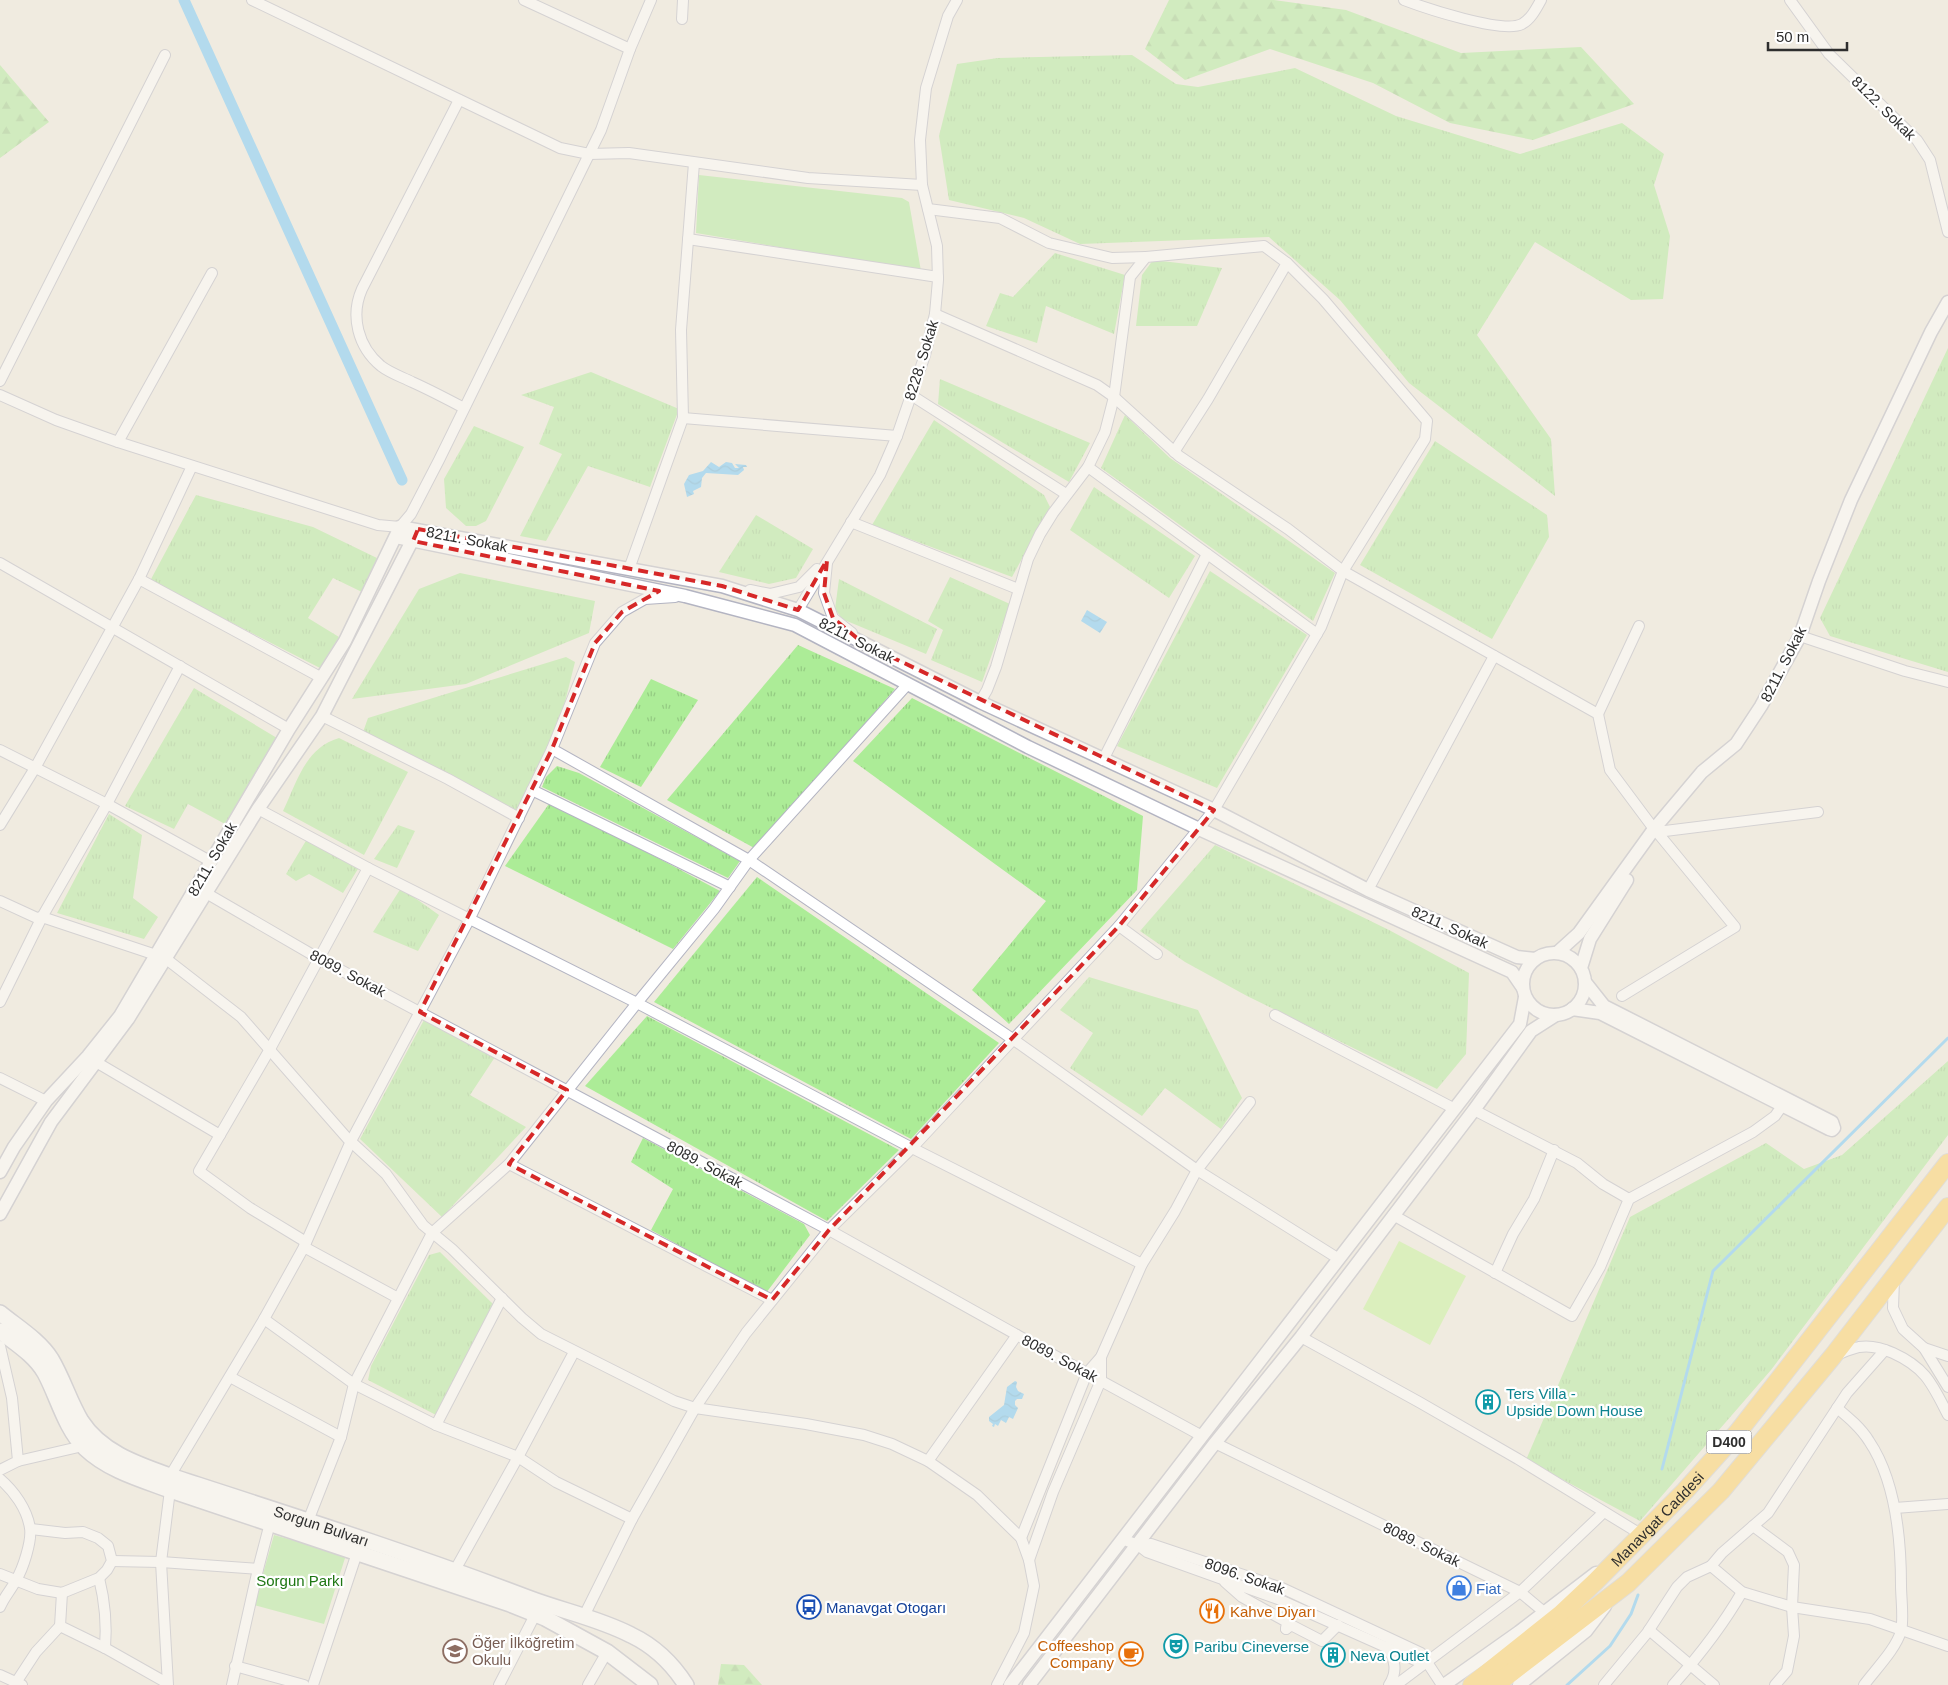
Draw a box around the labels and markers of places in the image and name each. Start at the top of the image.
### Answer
place label: Ters Villa - Upside Down House [1506,1385,1643,1419]
building icon: Ters Villa - Upside Down House [1475,1389,1501,1415]
shop icon: Fiat [1446,1575,1472,1601]
place label: Fiat [1476,1580,1502,1597]
bus stop icon: Manavgat Otogarı [796,1594,822,1620]
restaurant icon: Kahve Diyarı [1199,1598,1225,1624]
place label: Manavgat Otogarı [826,1599,946,1616]
place label: Kahve Diyarı [1230,1603,1316,1620]
theatre icon: Paribu Cineverse [1163,1633,1189,1659]
place label: Öğer İlköğretim Okulu [472,1634,575,1668]
place label: Coffeeshop Company [1038,1637,1114,1671]
school or university icon: Öğer İlköğretim Okulu [442,1638,468,1664]
place label: Paribu Cineverse [1194,1638,1309,1655]
cafe icon: Coffeeshop Company [1118,1641,1144,1667]
building icon: Neva Outlet [1320,1642,1346,1668]
place label: Neva Outlet [1350,1647,1430,1664]

